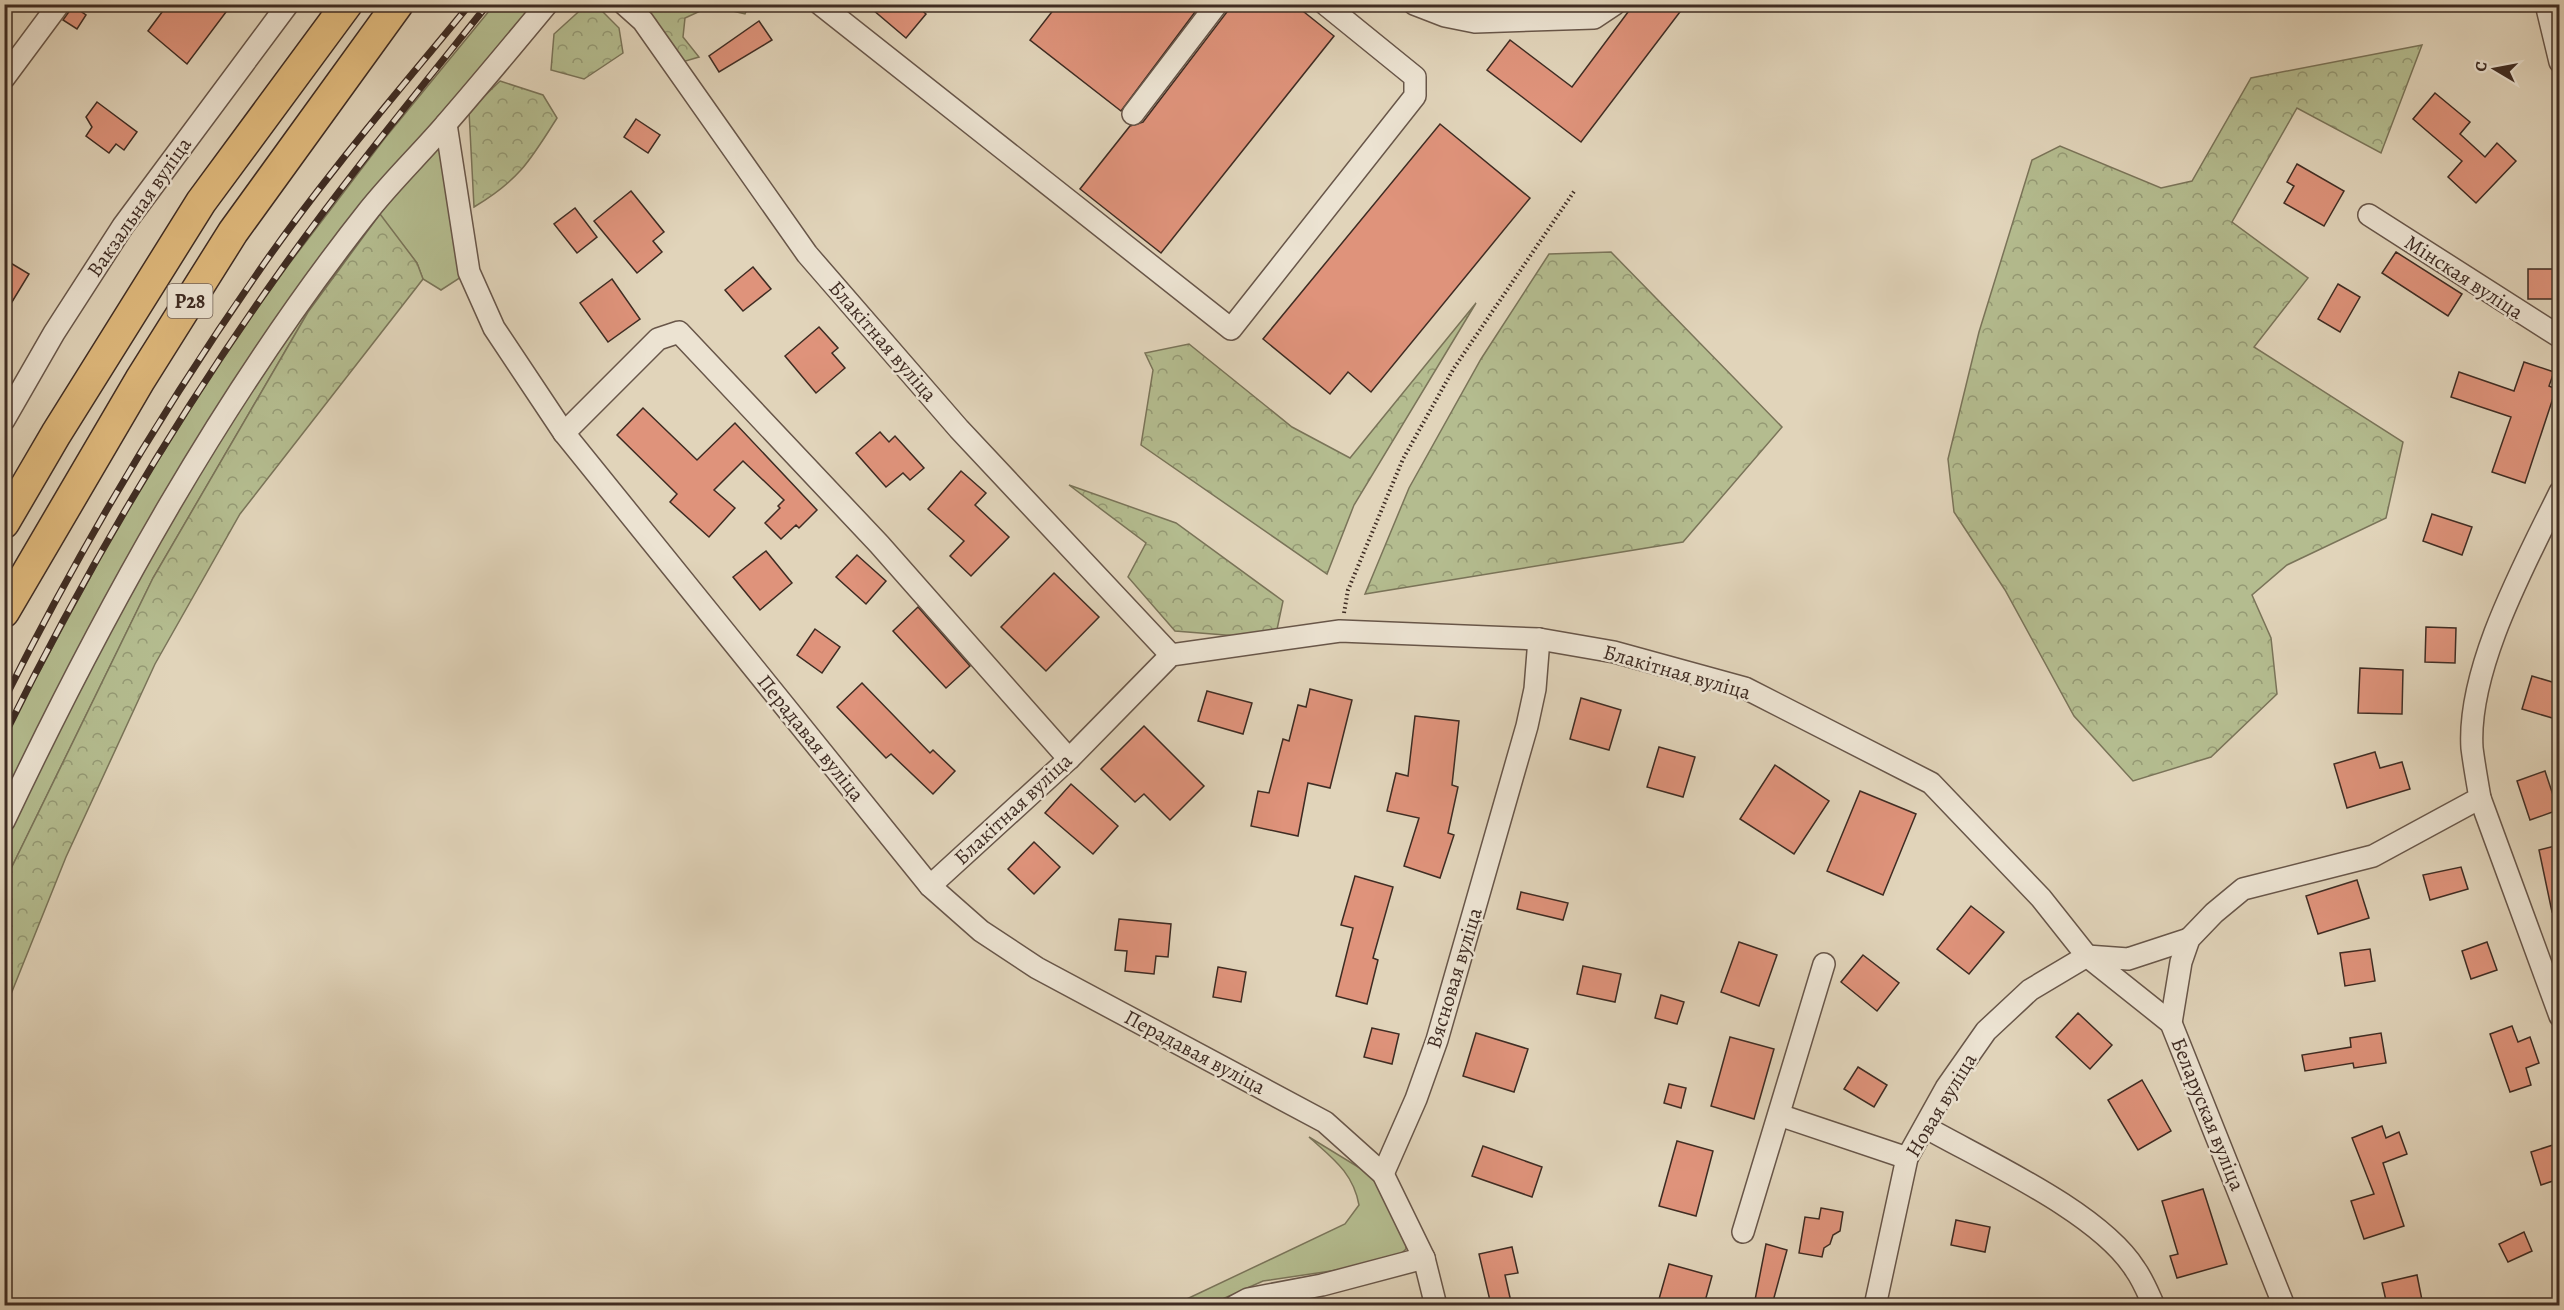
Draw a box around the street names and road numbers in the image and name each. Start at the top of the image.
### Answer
street label: Вакзальная вуліца [80,131,198,283]
street label: Мінская вуліца [2399,228,2529,326]
street label: Блакітная вуліца [823,274,944,408]
road number: Р28 [168,284,213,318]
street label: Блакітная вуліца [1600,638,1754,707]
street label: Перадавая вуліца [751,669,871,808]
street label: Блакітная вуліца [948,747,1078,871]
street label: Вясновая вуліца [1419,904,1489,1052]
street label: Перадавая вуліца [1120,1003,1271,1101]
street label: Беларуская вуліца [2165,1033,2252,1195]
street label: Новая вуліца [1899,1047,1983,1162]

